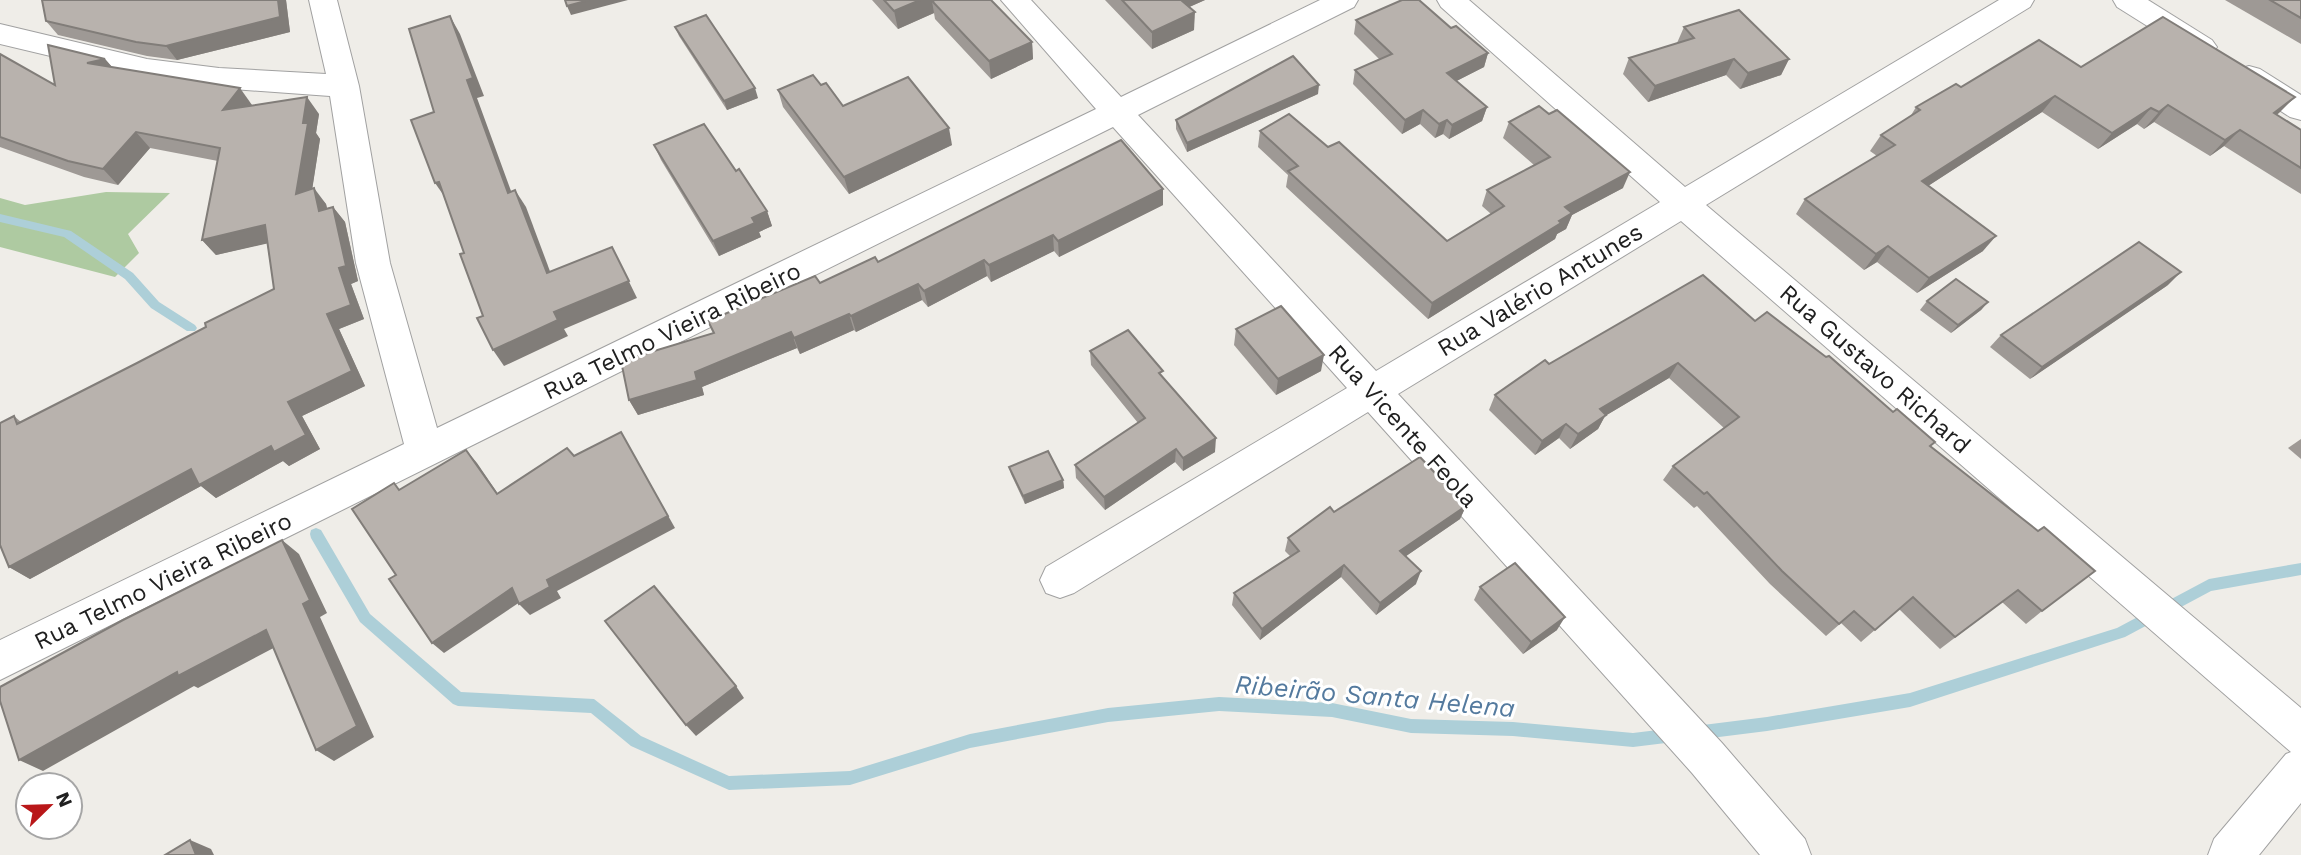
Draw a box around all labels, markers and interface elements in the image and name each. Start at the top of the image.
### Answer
street label: Rua Valério Antunes [1432,218,1648,362]
street label: Rua Telmo Vieira Ribeiro [539,256,805,406]
street label: Rua Gustavo Richard [1774,279,1976,459]
street label: Rua Vicente Feola [1323,339,1483,513]
street label: Rua Telmo Vieira Ribeiro [30,506,296,656]
water label: Ribeirão Santa Helena [1234,669,1516,723]
north arrow [14,771,84,841]
text: N [51,789,78,811]

